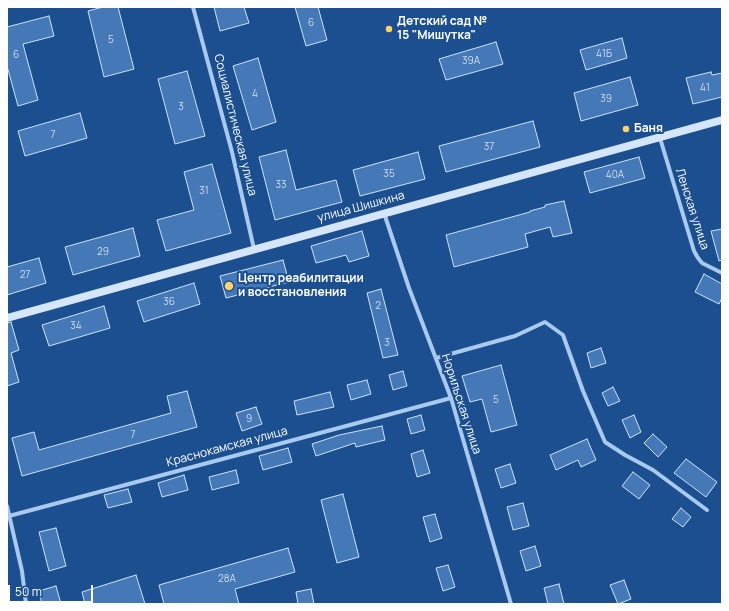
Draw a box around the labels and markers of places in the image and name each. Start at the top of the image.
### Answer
place label: Детский сад № 15 "Мишутка" [397,15,487,43]
marker: Детский сад № 15 "Мишутка" [384,24,394,34]
place label: Баня [634,122,663,136]
marker: Баня [621,124,631,134]
place label: Центр реабилитации и восстановления [238,272,364,300]
marker: Центр реабилитации и восстановления [223,280,235,292]

